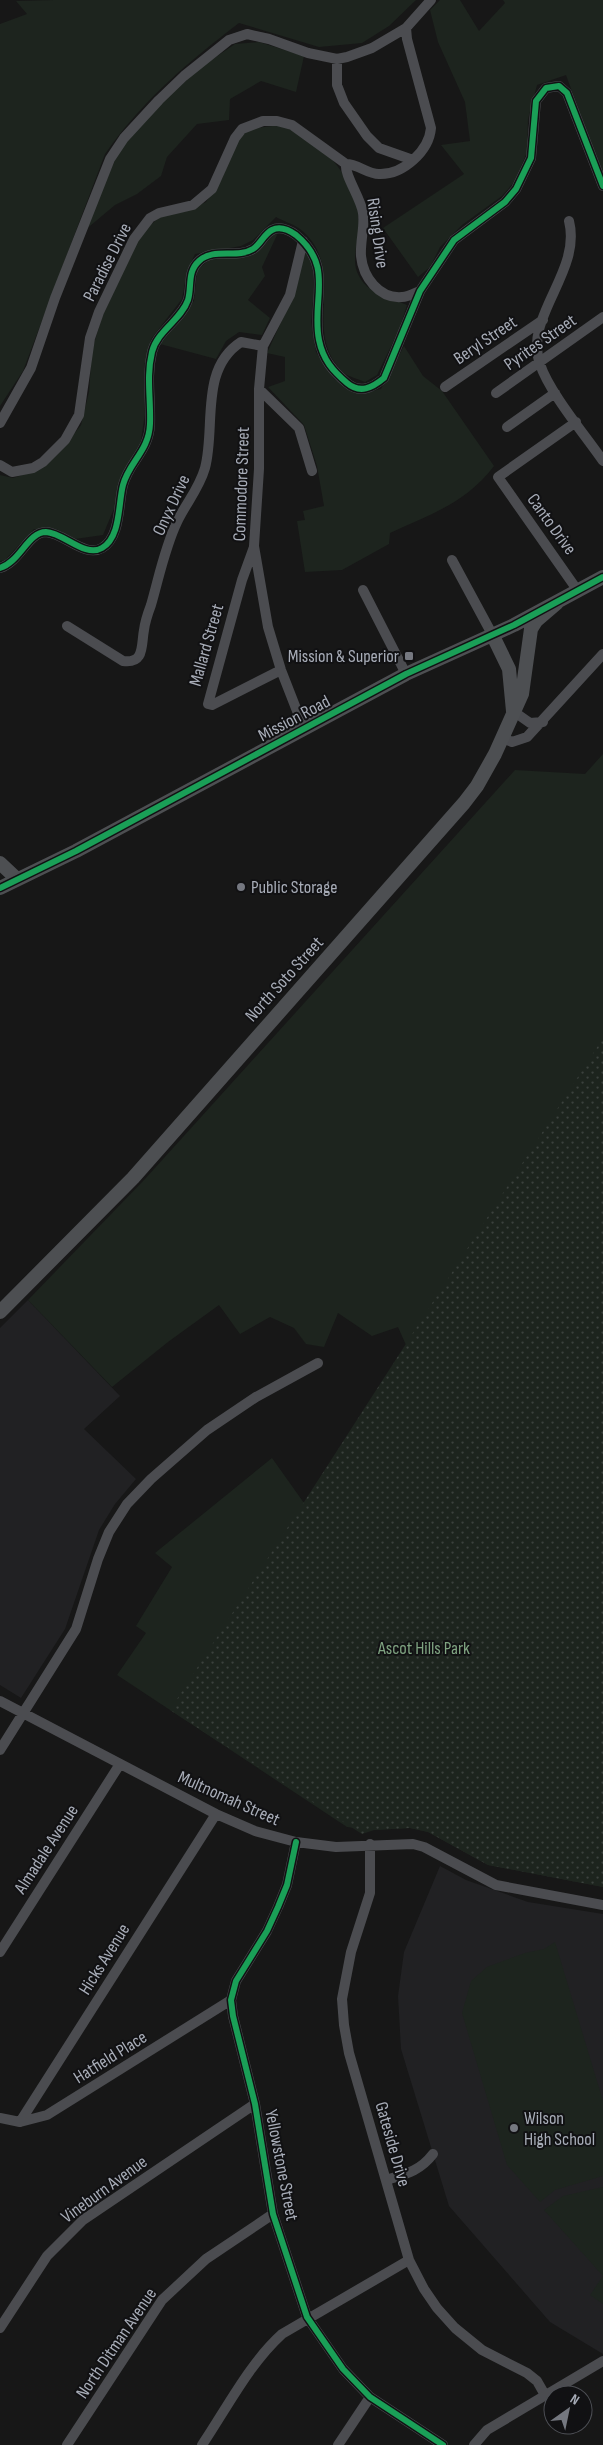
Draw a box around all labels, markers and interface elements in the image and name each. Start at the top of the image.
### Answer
street label: Rising Drive [362,197,393,270]
street label: Paradise Drive [79,220,136,305]
street label: Pyrites Street [500,310,581,375]
street label: Beryl Street [450,311,521,369]
street label: Commodore Street [229,426,254,542]
street label: Onyx Drive [148,472,195,539]
street label: Canto Drive [522,490,581,559]
street label: Mallard Street [185,601,228,689]
place label: Mission & Superior [288,646,399,667]
marker: Mission & Superior [403,650,415,662]
street label: Mission Road [255,691,334,746]
place label: Public Storage [251,877,337,898]
marker: Public Storage [235,881,247,893]
street label: North Soto Street [241,932,328,1026]
park label: Ascot Hills Park [377,1638,470,1659]
street label: Multnomah Street [175,1767,283,1830]
street label: Almadale Avenue [9,1801,83,1898]
street label: Hicks Avenue [74,1920,134,1999]
street label: Hatfield Place [70,2027,151,2088]
street label: Gateside Drive [370,2099,415,2189]
street label: Yellowstone Street [260,2108,303,2223]
place label: Wilson High School [524,2108,595,2150]
marker: Wilson High School [508,2122,520,2134]
street label: Vineburn Avenue [57,2151,151,2228]
street label: North Ditman Avenue [72,2284,161,2403]
north arrow [543,2385,593,2435]
text: N [567,2390,583,2409]

